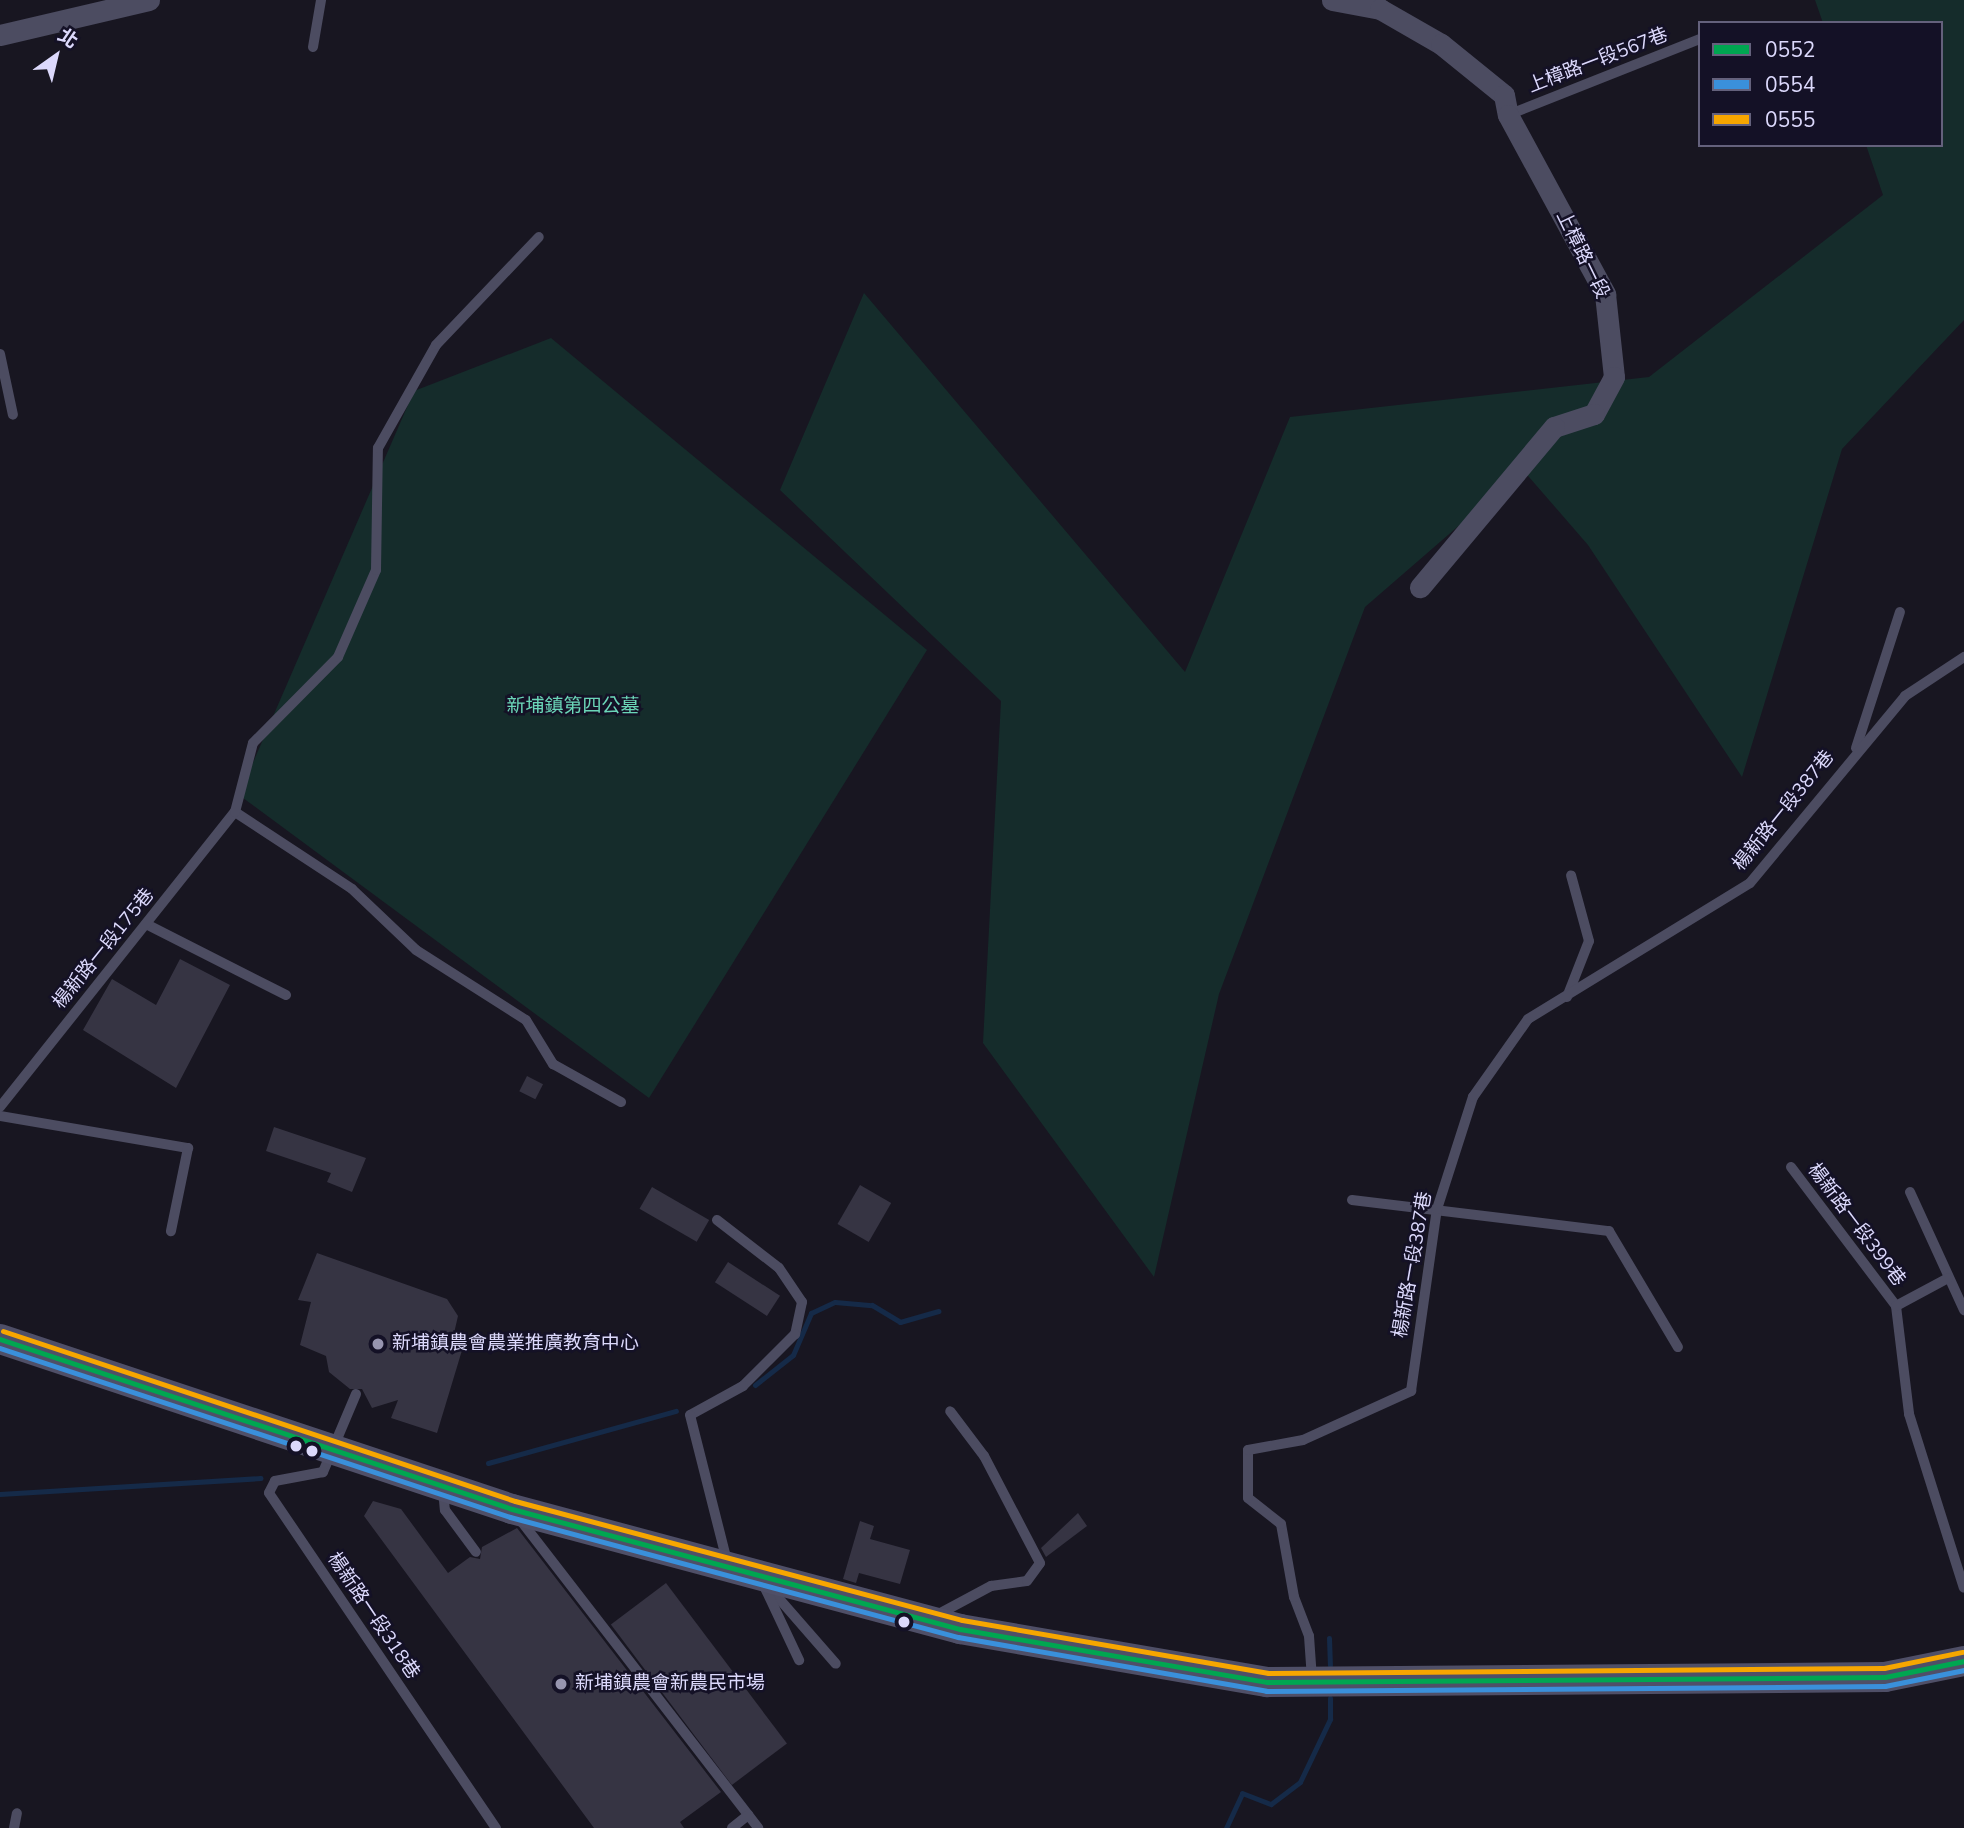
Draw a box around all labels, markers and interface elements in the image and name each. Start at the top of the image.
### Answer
north arrow [21,21,91,91]
legend [1698,21,1943,147]
text: 北 [53,22,83,55]
street label: 上樟路一段567巷 [1525,24,1671,98]
text: 0552 [1765,36,1815,64]
text: 0554 [1765,71,1815,99]
text: 0555 [1765,106,1815,134]
street label: 上樟路一段 [1551,207,1613,303]
park label: 新埔鎮第四公墓 [507,696,639,718]
street label: 楊新路一段387巷 [1729,746,1839,876]
street label: 楊新路一段175巷 [49,884,159,1014]
street label: 楊新路一段399巷 [1802,1159,1910,1291]
street label: 楊新路一段387巷 [1389,1190,1437,1340]
place label: 新埔鎮農會農業推廣教育中心 [392,1333,639,1355]
marker: 新埔鎮農會農業推廣教育中心 [370,1336,386,1352]
unlabelled marker [289,1439,303,1453]
unlabelled marker [305,1444,319,1458]
street label: 楊新路一段318巷 [322,1548,424,1684]
unlabelled marker [897,1615,911,1629]
place label: 新埔鎮農會新農民市場 [575,1673,765,1695]
marker: 新埔鎮農會新農民市場 [553,1676,569,1692]

